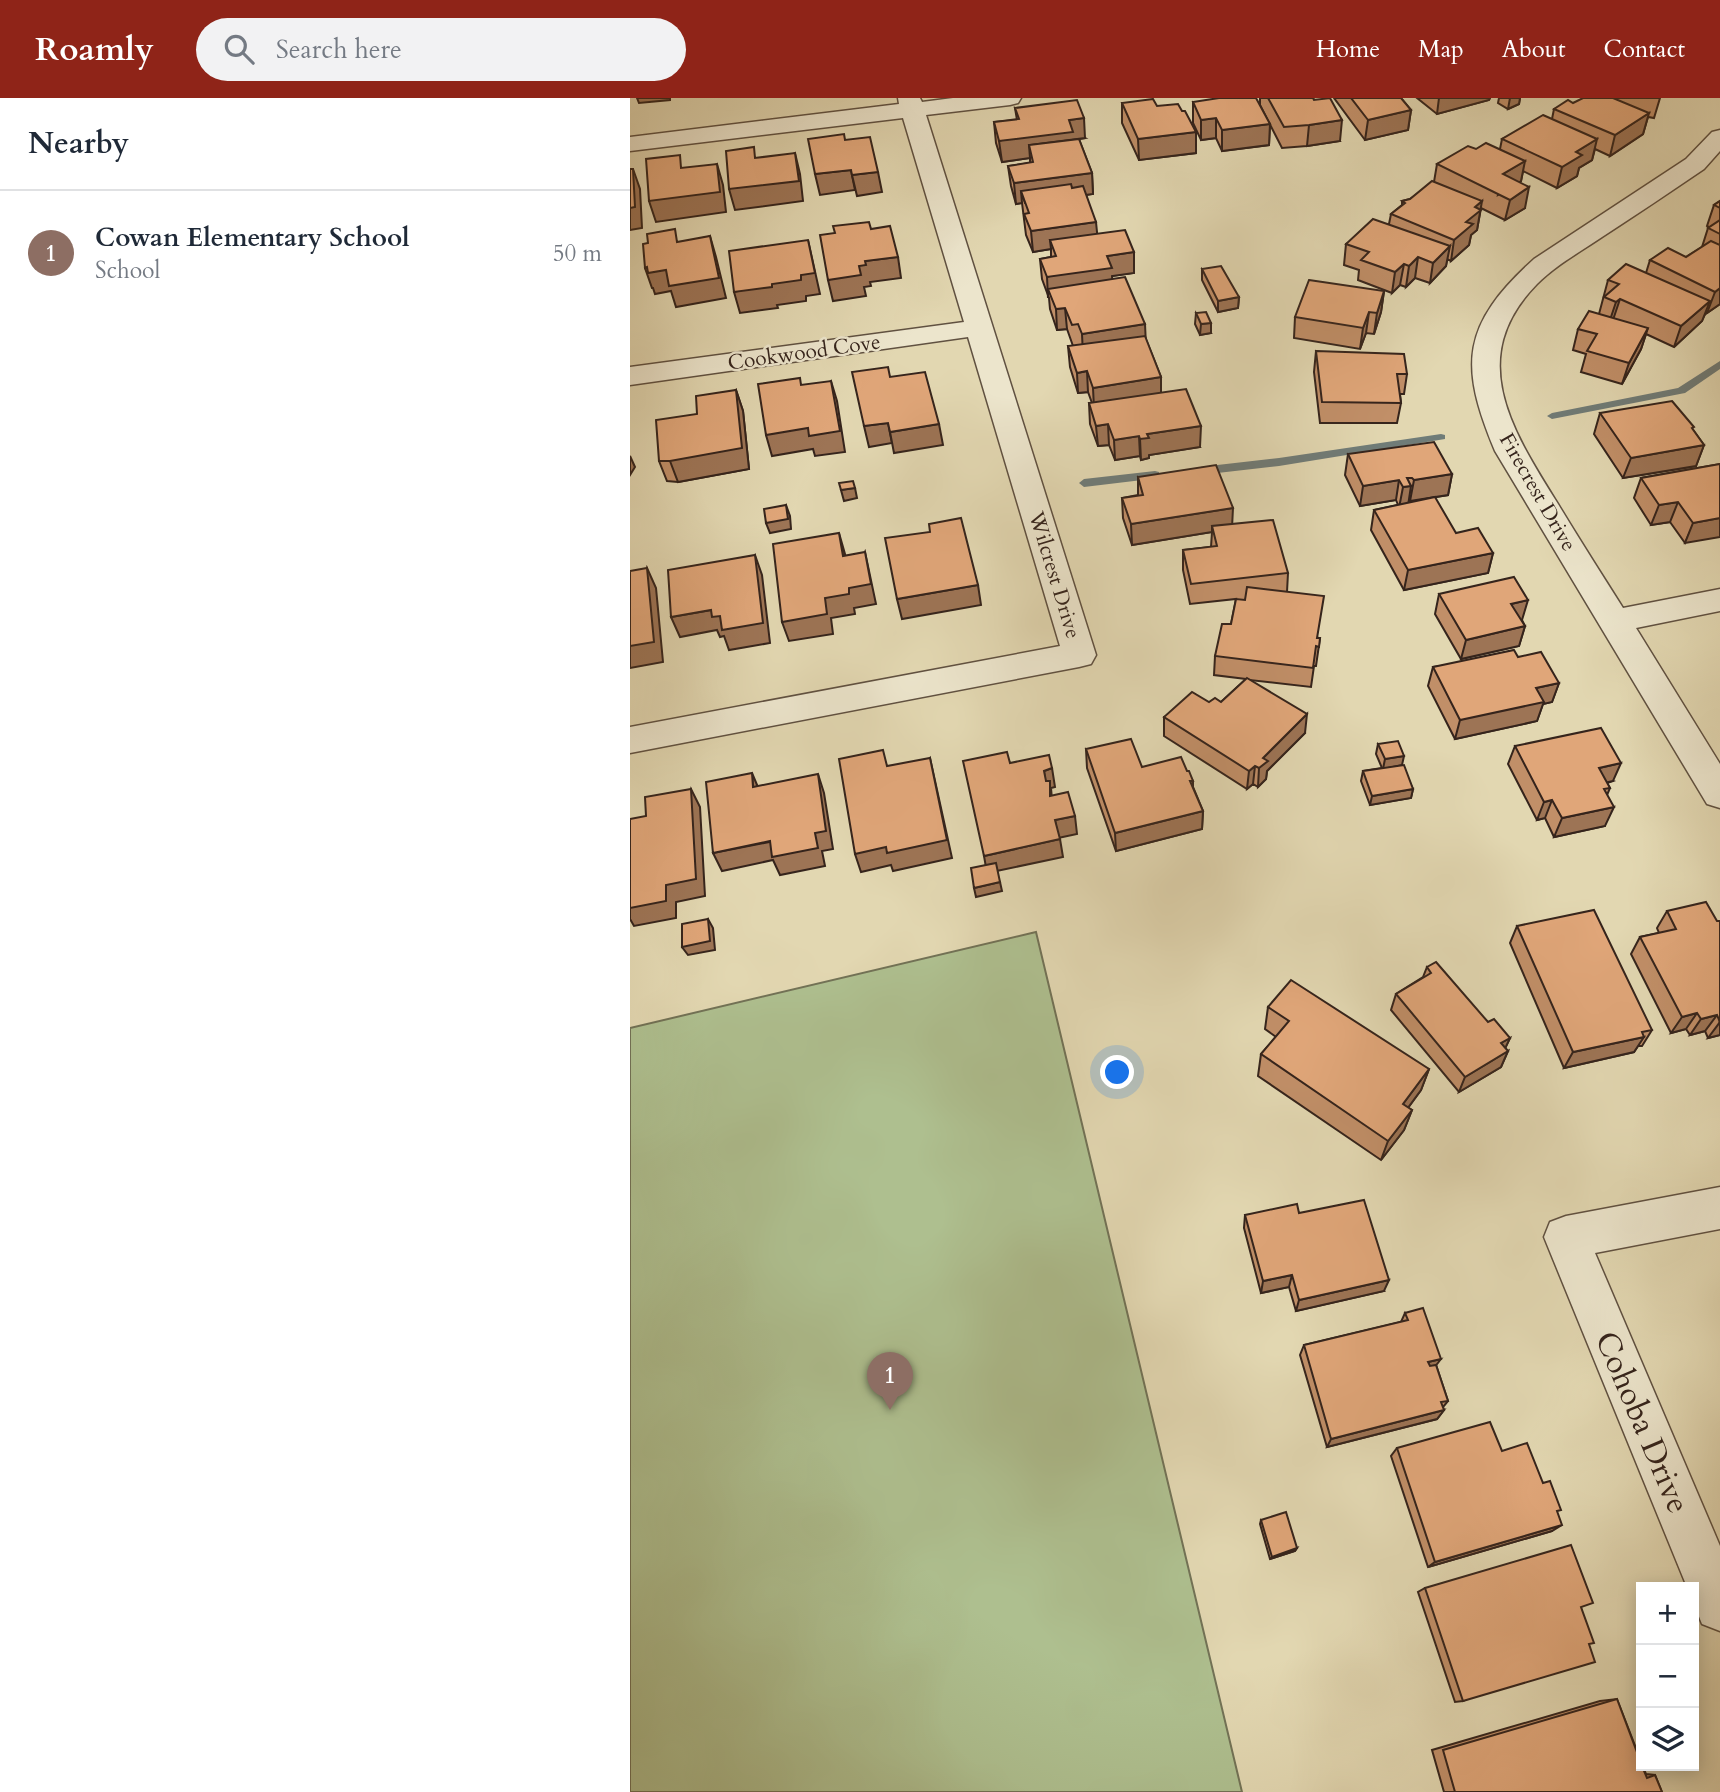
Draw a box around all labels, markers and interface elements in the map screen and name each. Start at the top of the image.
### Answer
search box [196,18,686,81]
text: Roamly [35,27,154,72]
icon: search [220,30,258,68]
text: Search here [276,32,402,67]
text: Home [1316,33,1380,66]
text: Map [1418,33,1464,66]
text: About [1502,33,1566,66]
text: Contact [1604,33,1685,66]
text: Nearby [28,123,129,164]
text: Cowan Elementary School [95,220,410,255]
text: 1 [45,238,57,269]
text: 50 m [553,238,602,269]
text: School [95,255,160,286]
street label: Cookwood Cove [726,327,882,378]
street label: Firecrest Drive [1492,428,1583,557]
street label: Wilcrest Drive [1021,507,1088,642]
your location [1100,1055,1134,1089]
street label: Cohoba Drive [1584,1325,1700,1520]
pin: 1 [867,1352,913,1410]
map controls [1636,1582,1699,1771]
button: + [1636,1582,1699,1645]
button: − [1636,1645,1699,1708]
button: layers [1636,1708,1699,1771]

